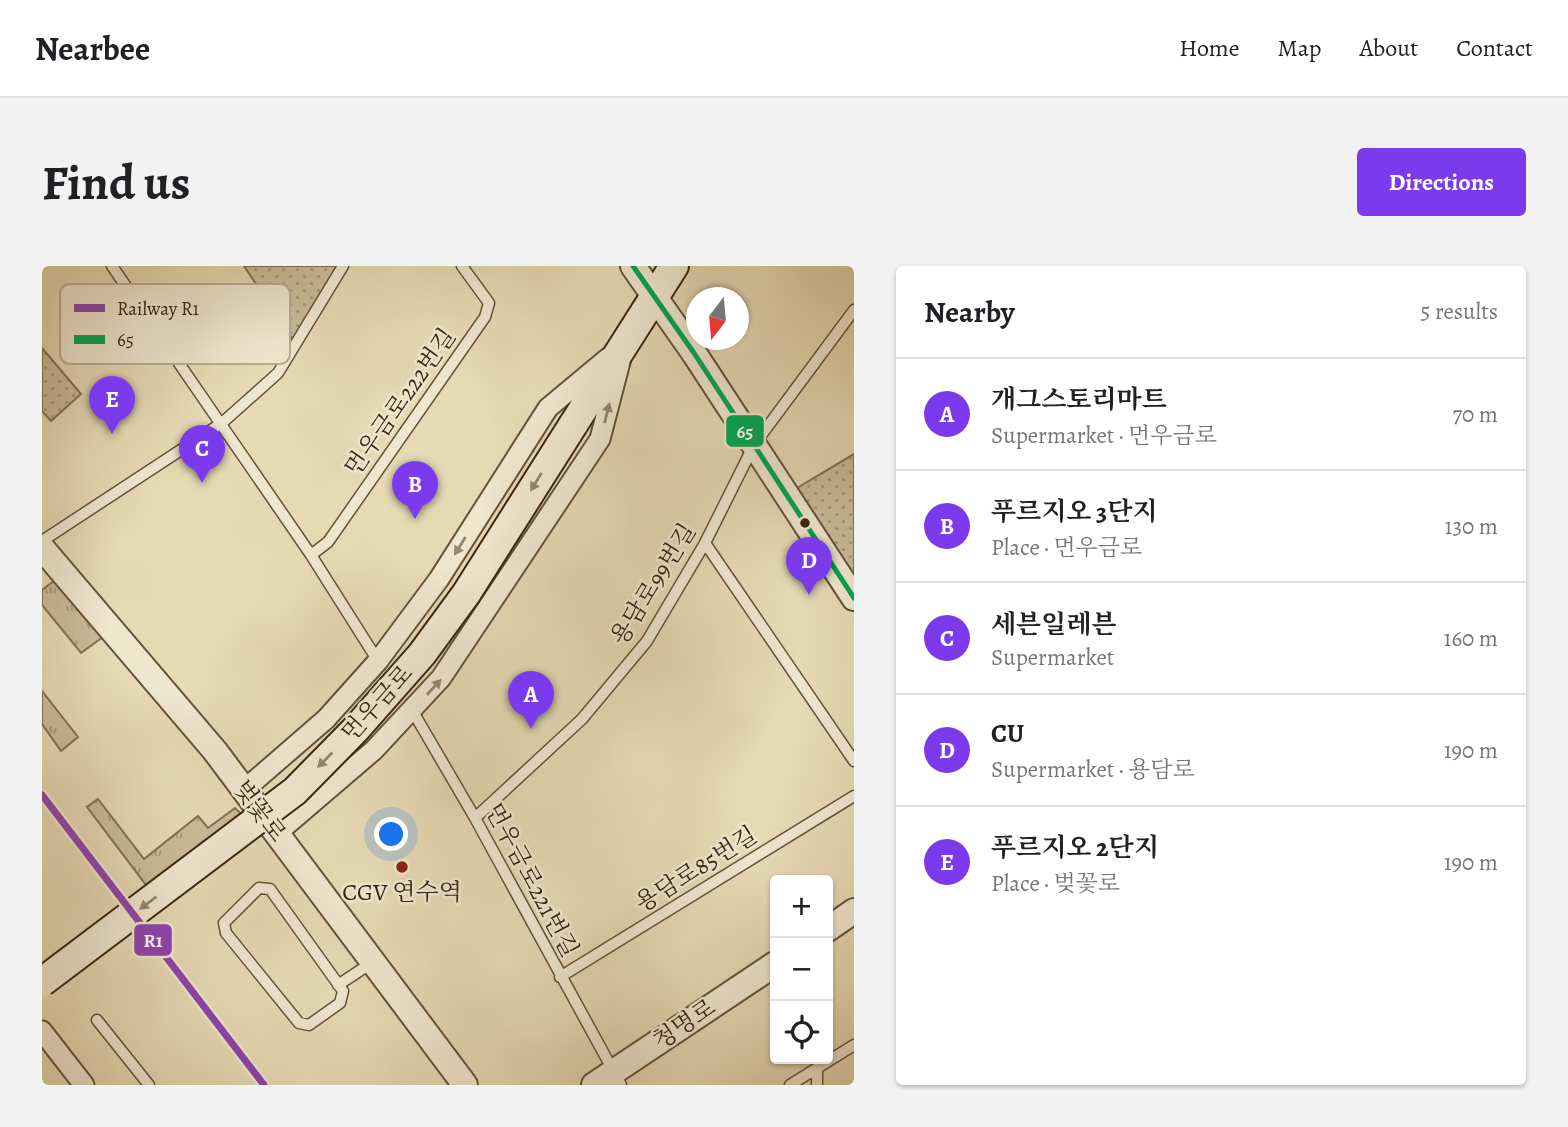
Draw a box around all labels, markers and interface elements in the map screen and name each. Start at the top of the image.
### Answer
text: Nearbee [35,26,150,71]
text: Home [1179,32,1240,64]
text: Map [1278,32,1322,64]
text: About [1360,32,1418,64]
text: Contact [1456,32,1533,64]
button: Directions [1357,148,1526,216]
text: Find us [42,149,190,216]
legend [60,284,290,364]
north arrow [686,287,749,350]
text: Nearby [924,292,1015,332]
text: Railway R1 [117,296,200,322]
text: 5 results [1421,296,1498,327]
street label: 먼우금로222번길 [337,322,463,482]
text: 65 [117,327,134,353]
pin: E [89,376,135,434]
text: 개그스토리마트 [991,382,1167,417]
text: A [940,399,954,430]
text: 70 m [1452,399,1498,430]
one-way arrow [602,402,613,424]
line badge: 65 [725,414,765,448]
text: 65 [737,419,754,445]
text: Supermarket · 먼우금로 [991,420,1217,451]
pin: C [179,425,225,483]
pin: B [392,461,438,519]
one-way arrow [530,473,543,492]
text: 푸르지오 3단지 [991,494,1157,529]
text: B [940,511,954,542]
text: 130 m [1445,511,1498,542]
unlabelled marker [798,516,812,530]
street label: 용담로99번길 [603,517,703,651]
text: Place · 먼우금로 [991,532,1142,563]
one-way arrow [453,537,466,556]
pin: D [786,537,832,595]
text: 세븐일레븐 [991,607,1117,642]
text: C [940,623,954,654]
text: 160 m [1444,623,1498,654]
text: Supermarket [991,642,1114,673]
street label: 먼우금로 [334,658,420,748]
pin: A [508,671,554,729]
one-way arrow [425,679,441,696]
text: CU [991,716,1024,751]
text: D [939,735,955,766]
text: 190 m [1444,735,1498,766]
one-way arrow [317,752,334,769]
text: Supermarket · 용담로 [991,754,1195,785]
street label: 벚꽃로 [226,774,294,848]
street label: 먼우금로221번길 [478,797,586,963]
your location [374,817,408,851]
street label: 용담로85번길 [629,819,763,919]
text: 푸르지오 2단지 [991,830,1159,865]
text: E [940,847,954,878]
text: 190 m [1444,847,1498,878]
marker: CGV 연수역 [394,859,410,875]
text: Place · 벚꽃로 [991,868,1120,899]
map controls [770,875,833,1064]
button: + [770,875,833,938]
place label: CGV 연수역 [342,876,462,908]
one-way arrow [139,895,157,909]
line badge: R1 [133,923,173,957]
text: R1 [144,928,163,954]
button: − [770,938,833,1001]
street label: 청명로 [646,991,722,1057]
button: locate [770,1001,833,1064]

